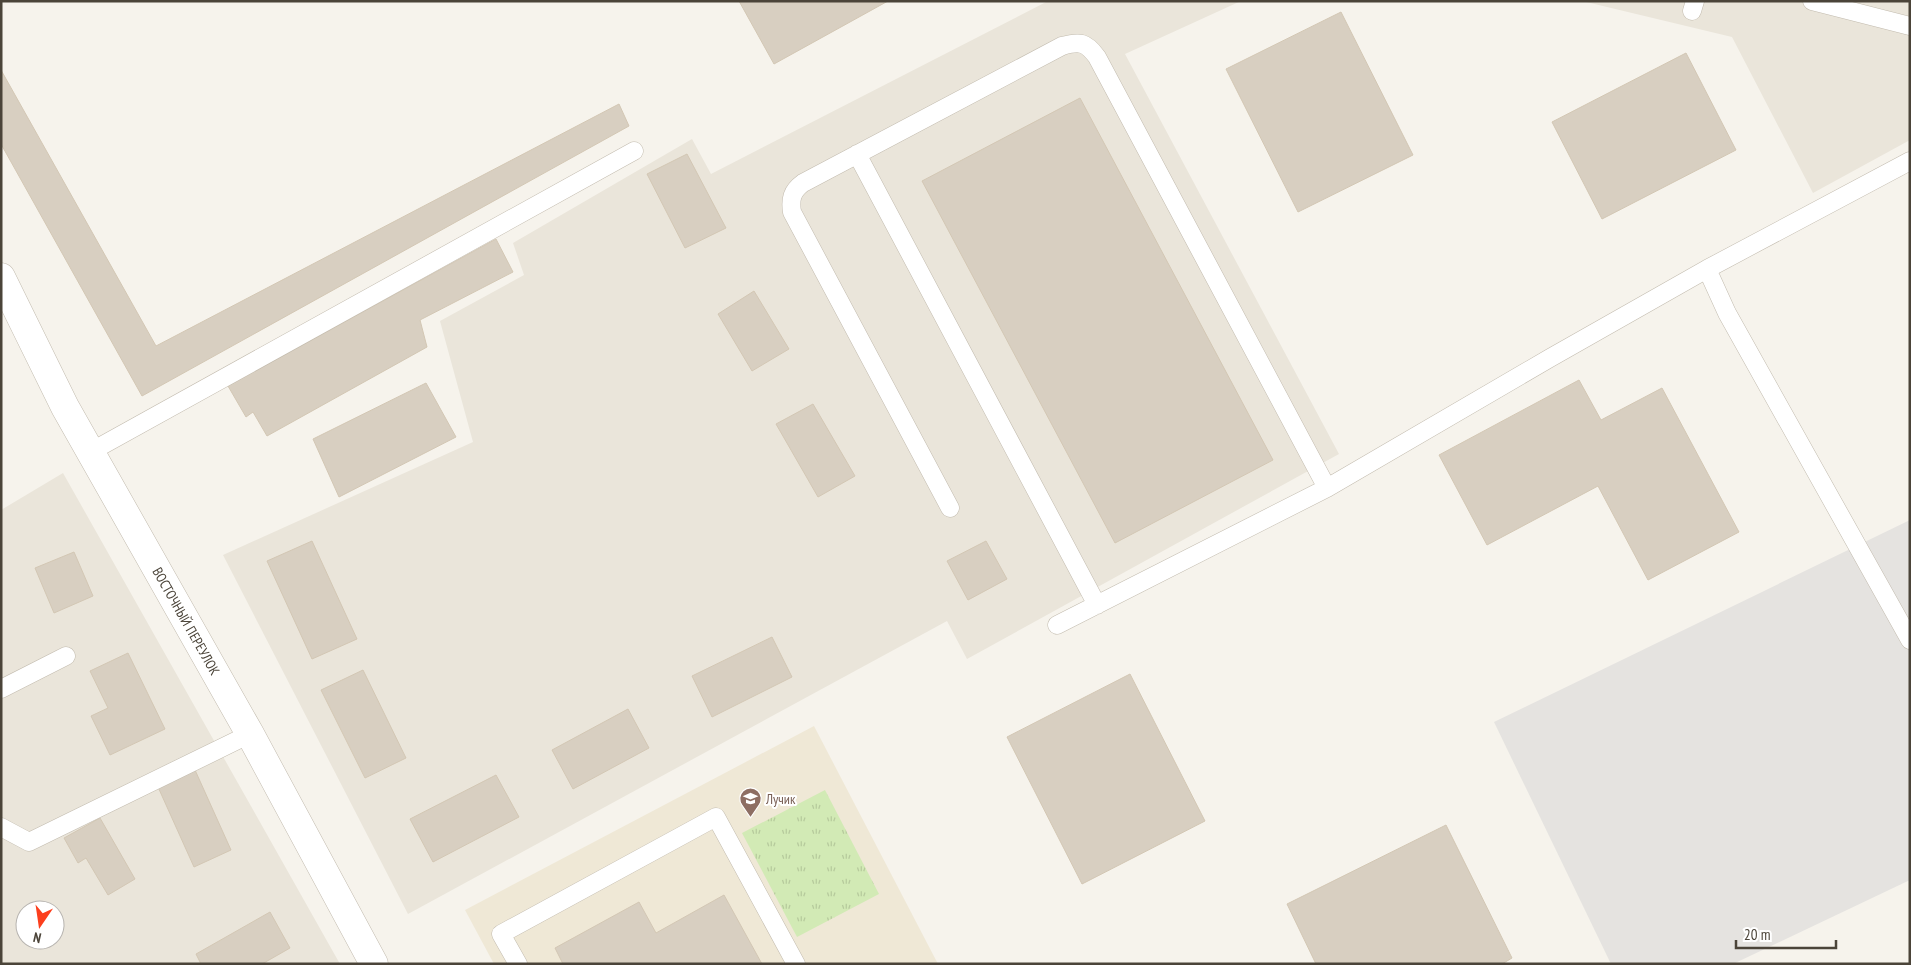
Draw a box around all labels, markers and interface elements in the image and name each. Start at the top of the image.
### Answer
street label: ВОСТОЧНЫЙ ПЕРЕУЛОК [149,564,224,678]
school or university icon: Лучик [738,787,762,818]
place label: Лучик [765,790,796,808]
north arrow [15,900,65,950]
scale bar [1736,918,1836,950]
text: 20 m [1744,925,1770,944]
text: N [31,928,43,947]

